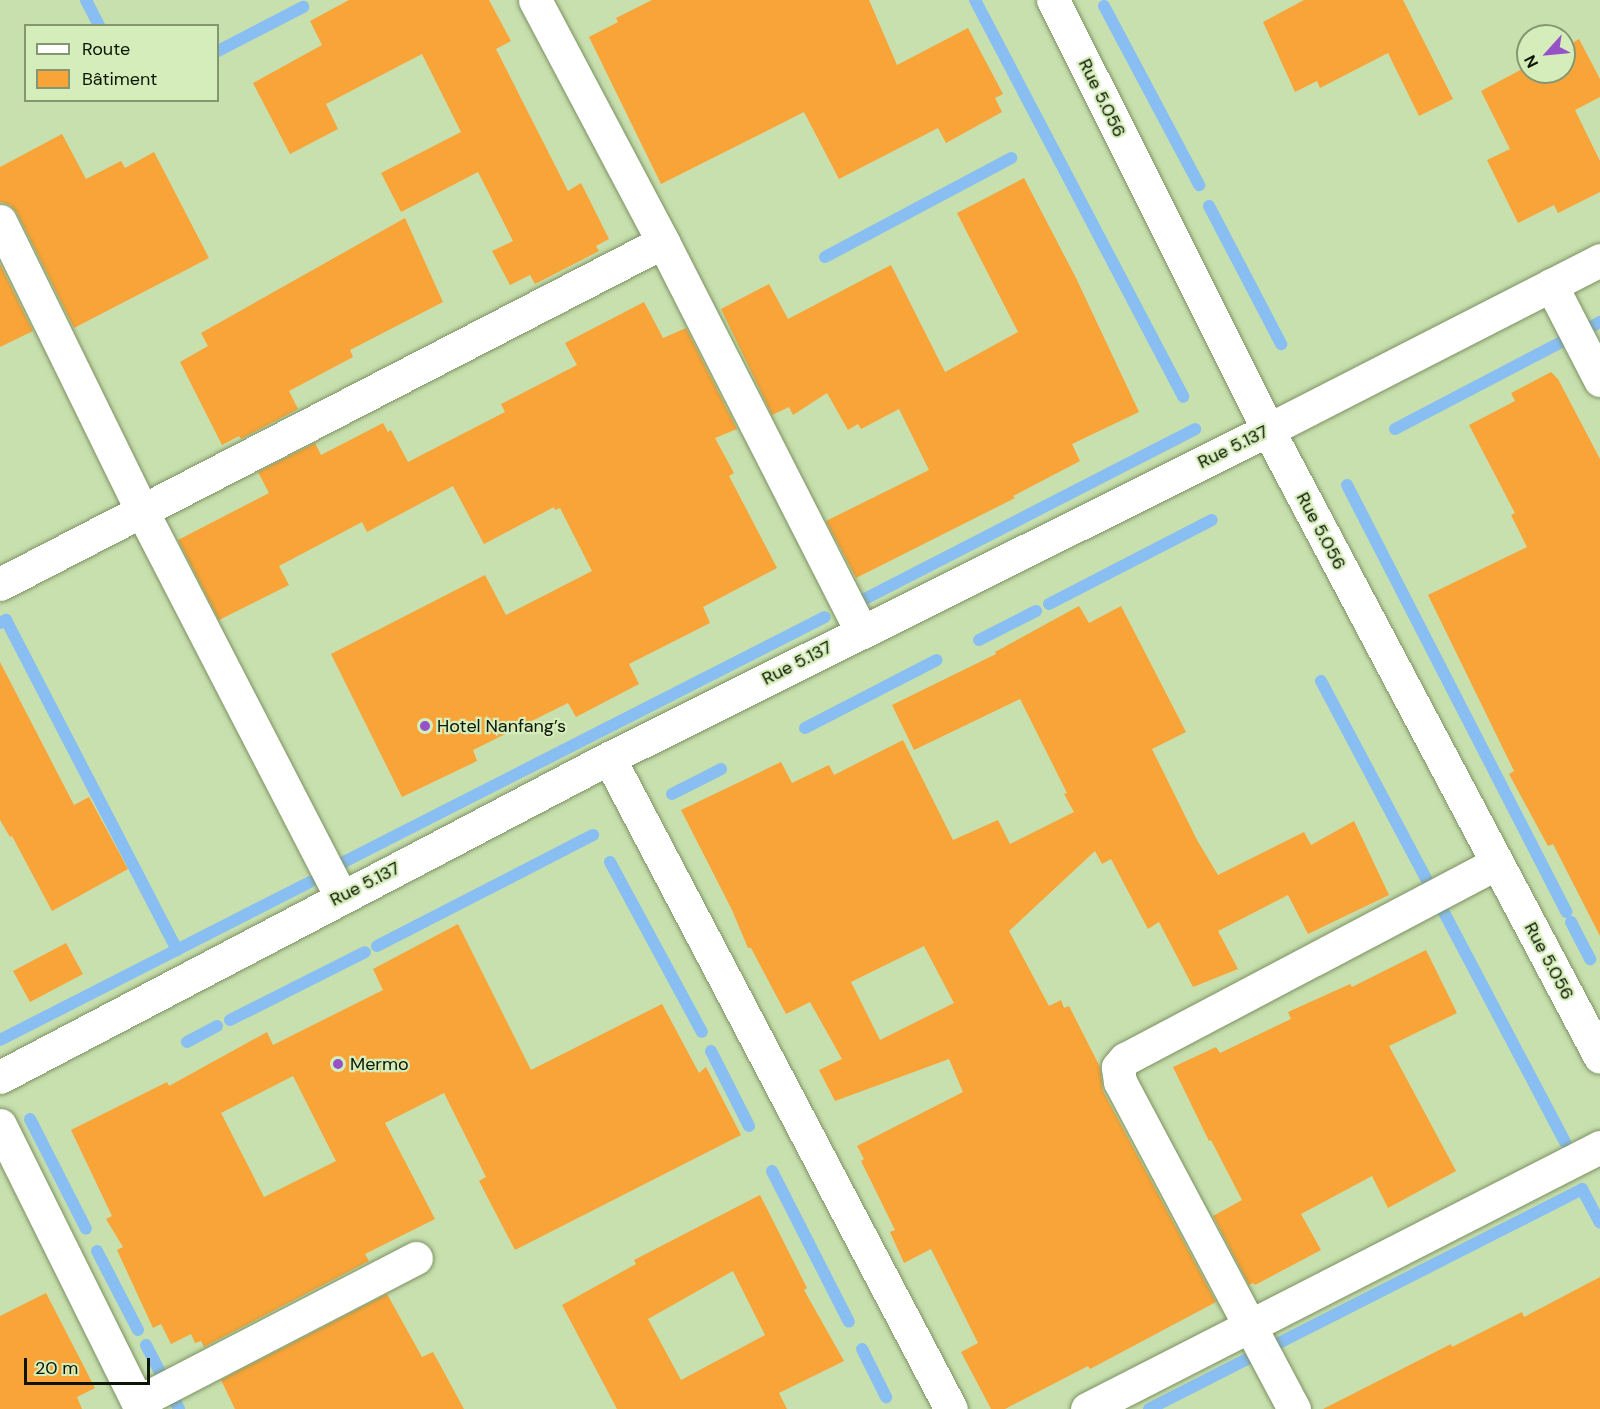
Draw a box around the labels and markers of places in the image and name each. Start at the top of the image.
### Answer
place label: Hotel Nanfang’s [437,715,566,737]
marker: Hotel Nanfang’s [418,719,432,733]
place label: Mermo [350,1053,409,1075]
marker: Mermo [331,1057,345,1071]

